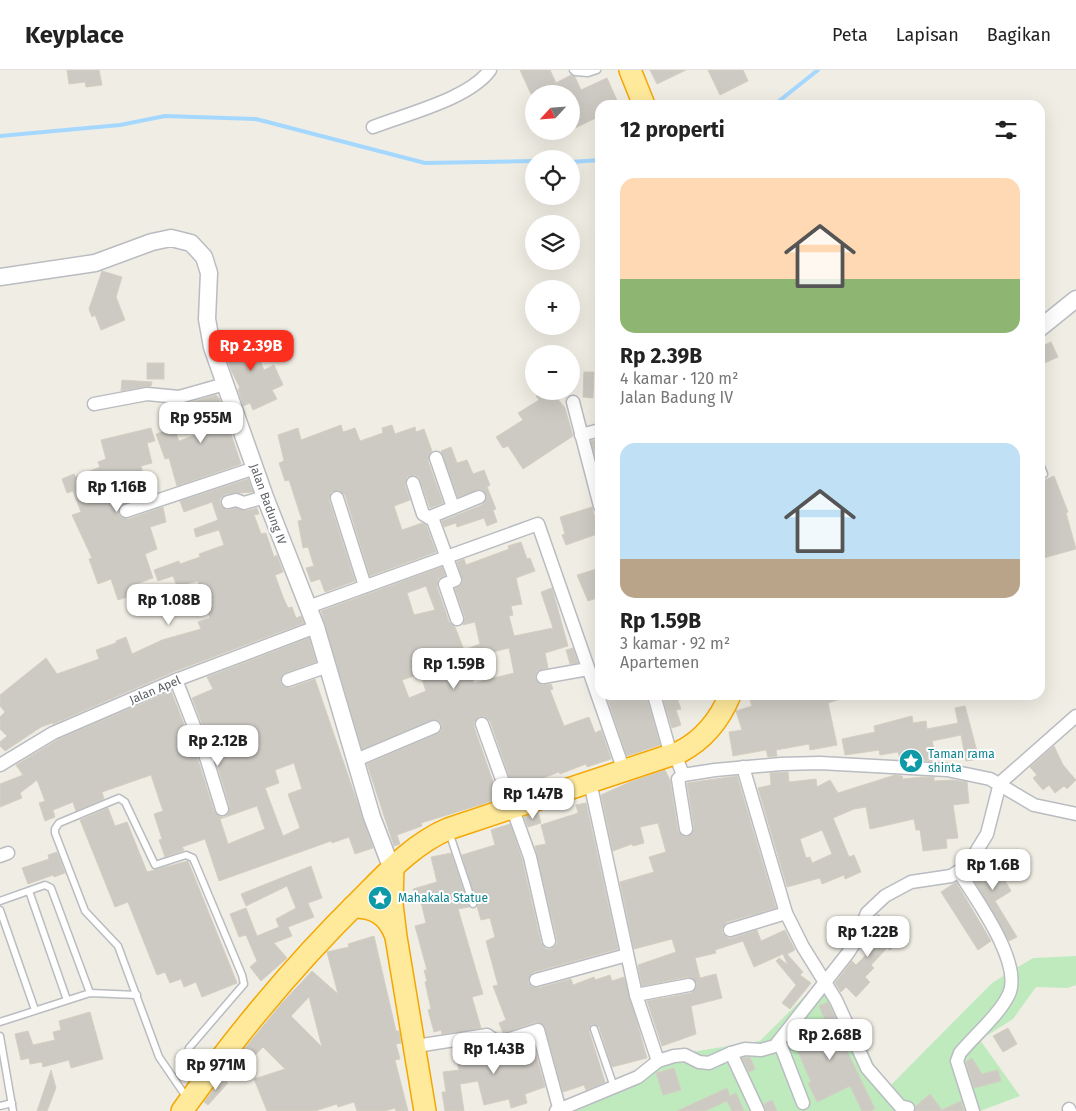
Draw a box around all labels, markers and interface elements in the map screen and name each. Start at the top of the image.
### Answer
text: Keyplace [25,21,124,49]
text: Peta [832,24,868,46]
text: Lapisan [896,24,959,46]
text: Bagikan [987,24,1051,46]
north arrow [525,85,580,140]
map controls [525,85,580,400]
icon: filters [992,116,1020,144]
text: 12 properti [620,117,725,143]
button: locate [525,150,580,205]
icon: home [775,211,865,301]
button: layers [525,215,580,270]
button: + [525,280,580,335]
pin: Rp 2.39B [199,330,303,372]
text: Rp 2.39B [220,336,282,355]
text: Rp 2.39B [620,343,702,369]
button: − [525,345,580,400]
text: 4 kamar · 120 m² [620,369,738,388]
text: Jalan Badung IV [620,388,733,407]
pin: Rp 955M [155,402,247,444]
text: Rp 955M [170,408,232,427]
street label: Jalan Badung IV [247,462,289,547]
pin: Rp 1.16B [65,470,169,513]
icon: home [775,476,865,566]
text: Rp 1.16B [87,477,147,496]
pin: Rp 1.08B [117,584,221,626]
text: Rp 1.08B [138,590,200,609]
text: Rp 1.59B [620,608,701,634]
text: 3 kamar · 92 m² [620,634,730,653]
pin: Rp 1.59B [402,648,506,690]
text: Apartemen [620,653,699,672]
text: Rp 1.59B [423,654,485,673]
street label: Jalan Apel [127,673,183,707]
pin: Rp 2.12B [166,724,270,767]
text: Rp 2.12B [188,731,248,750]
place label: Taman rama shinta [928,747,995,775]
place icon: Taman rama shinta [898,748,924,774]
pin: Rp 1.47B [481,778,585,820]
text: Rp 1.47B [503,784,563,803]
pin: Rp 1.6B [947,848,1039,891]
text: Rp 1.6B [966,855,1020,874]
place icon: Mahakala Statue [367,885,393,911]
place label: Mahakala Statue [398,891,488,905]
pin: Rp 1.22B [816,916,920,958]
text: Rp 1.22B [838,922,898,941]
pin: Rp 2.68B [778,1018,882,1061]
text: Rp 2.68B [798,1025,862,1044]
pin: Rp 1.43B [442,1032,546,1075]
text: Rp 1.43B [463,1039,525,1058]
pin: Rp 971M [170,1048,262,1091]
text: Rp 971M [186,1055,246,1074]

